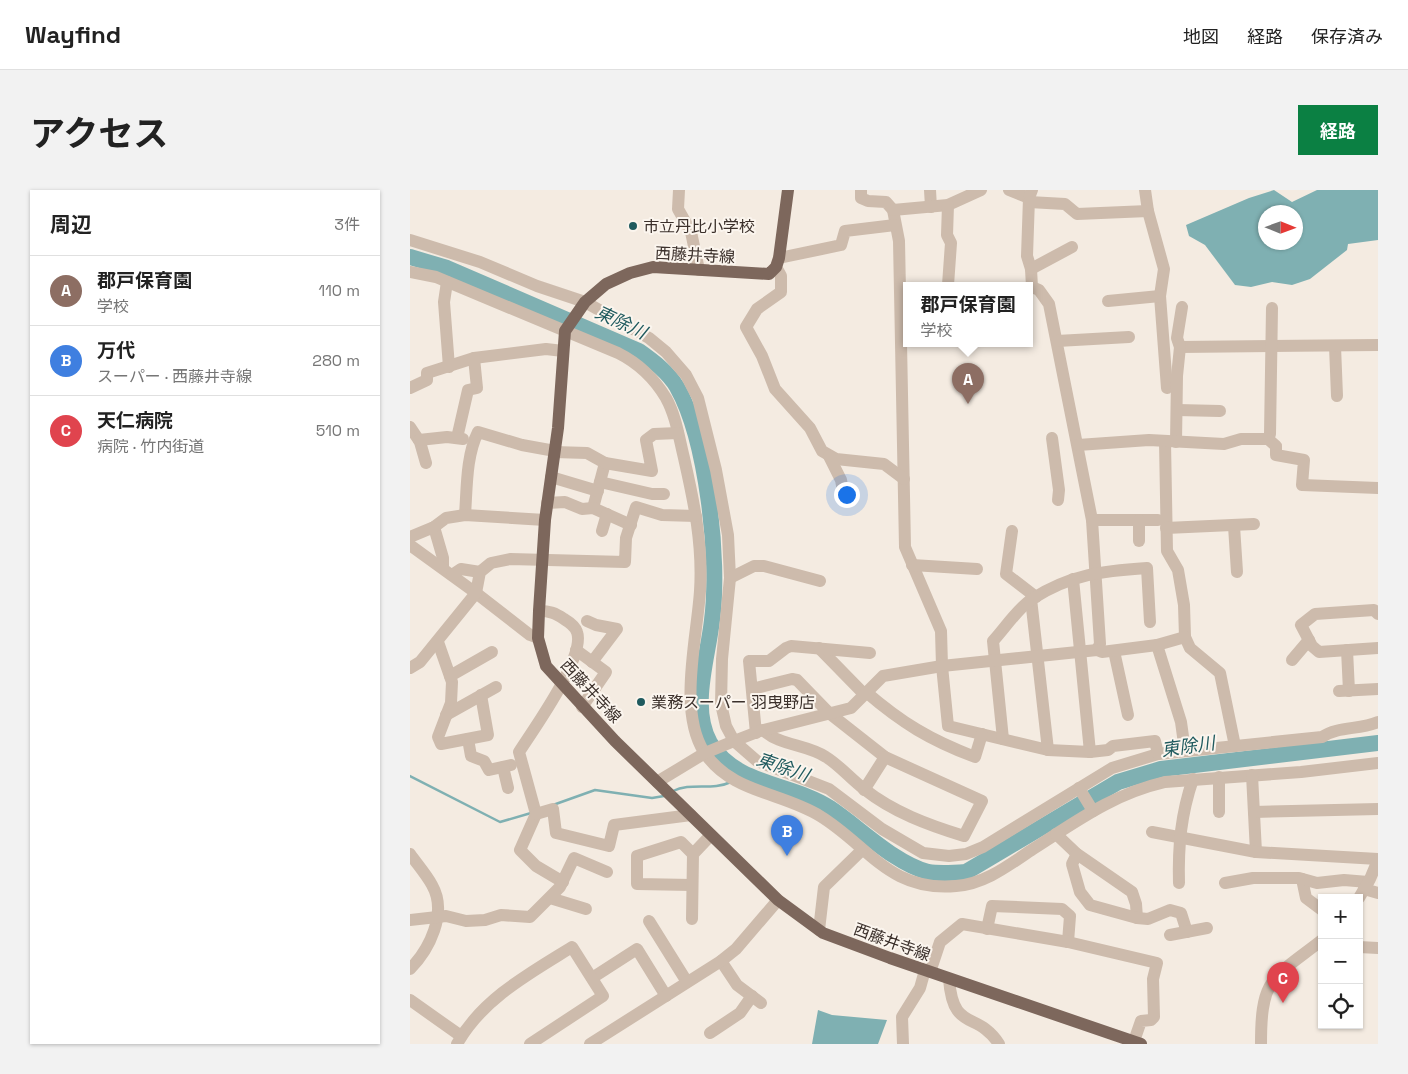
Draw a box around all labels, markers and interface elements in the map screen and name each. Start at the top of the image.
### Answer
text: Wayfind [25,19,121,50]
text: 地図 [1183,25,1219,48]
text: 経路 [1247,25,1283,48]
text: 保存済み [1311,25,1383,48]
button: 経路 [1298,105,1378,155]
text: アクセス [30,112,168,156]
north arrow [1258,205,1303,250]
text: 周辺 [50,211,92,238]
text: 3件 [334,214,360,235]
place label: 市立丹比小学校 [643,216,755,237]
marker: 市立丹比小学校 [627,220,639,232]
street label: 西藤井寺線 [654,242,736,268]
text: 郡戸保育園 [97,268,192,293]
text: A [61,280,71,301]
text: 110 m [318,280,360,301]
popup [903,282,1033,347]
text: 郡戸保育園 [920,292,1016,317]
text: 学校 [97,296,129,317]
water label: 東除川 [592,300,652,345]
text: 学校 [920,320,953,341]
text: 万代 [97,338,135,363]
text: B [61,350,71,371]
text: 280 m [312,350,360,371]
pin: A [952,363,984,404]
text: スーパー · 西藤井寺線 [97,366,252,387]
text: 天仁病院 [97,408,173,433]
text: C [61,420,71,441]
text: 510 m [316,420,360,441]
text: 病院 · 竹内街道 [97,436,204,457]
your location [834,482,860,508]
street label: 西藤井寺線 [556,655,626,727]
place label: 業務スーパー 羽曳野店 [651,692,815,713]
marker: 業務スーパー 羽曳野店 [635,696,647,708]
water label: 東除川 [1160,731,1218,761]
water label: 東除川 [754,747,814,787]
pin: B [771,815,803,856]
map controls [1318,894,1363,1029]
button: + [1318,894,1363,939]
street label: 西藤井寺線 [851,918,933,966]
button: − [1318,939,1363,984]
pin: C [1267,962,1299,1003]
button: locate [1318,984,1363,1029]

